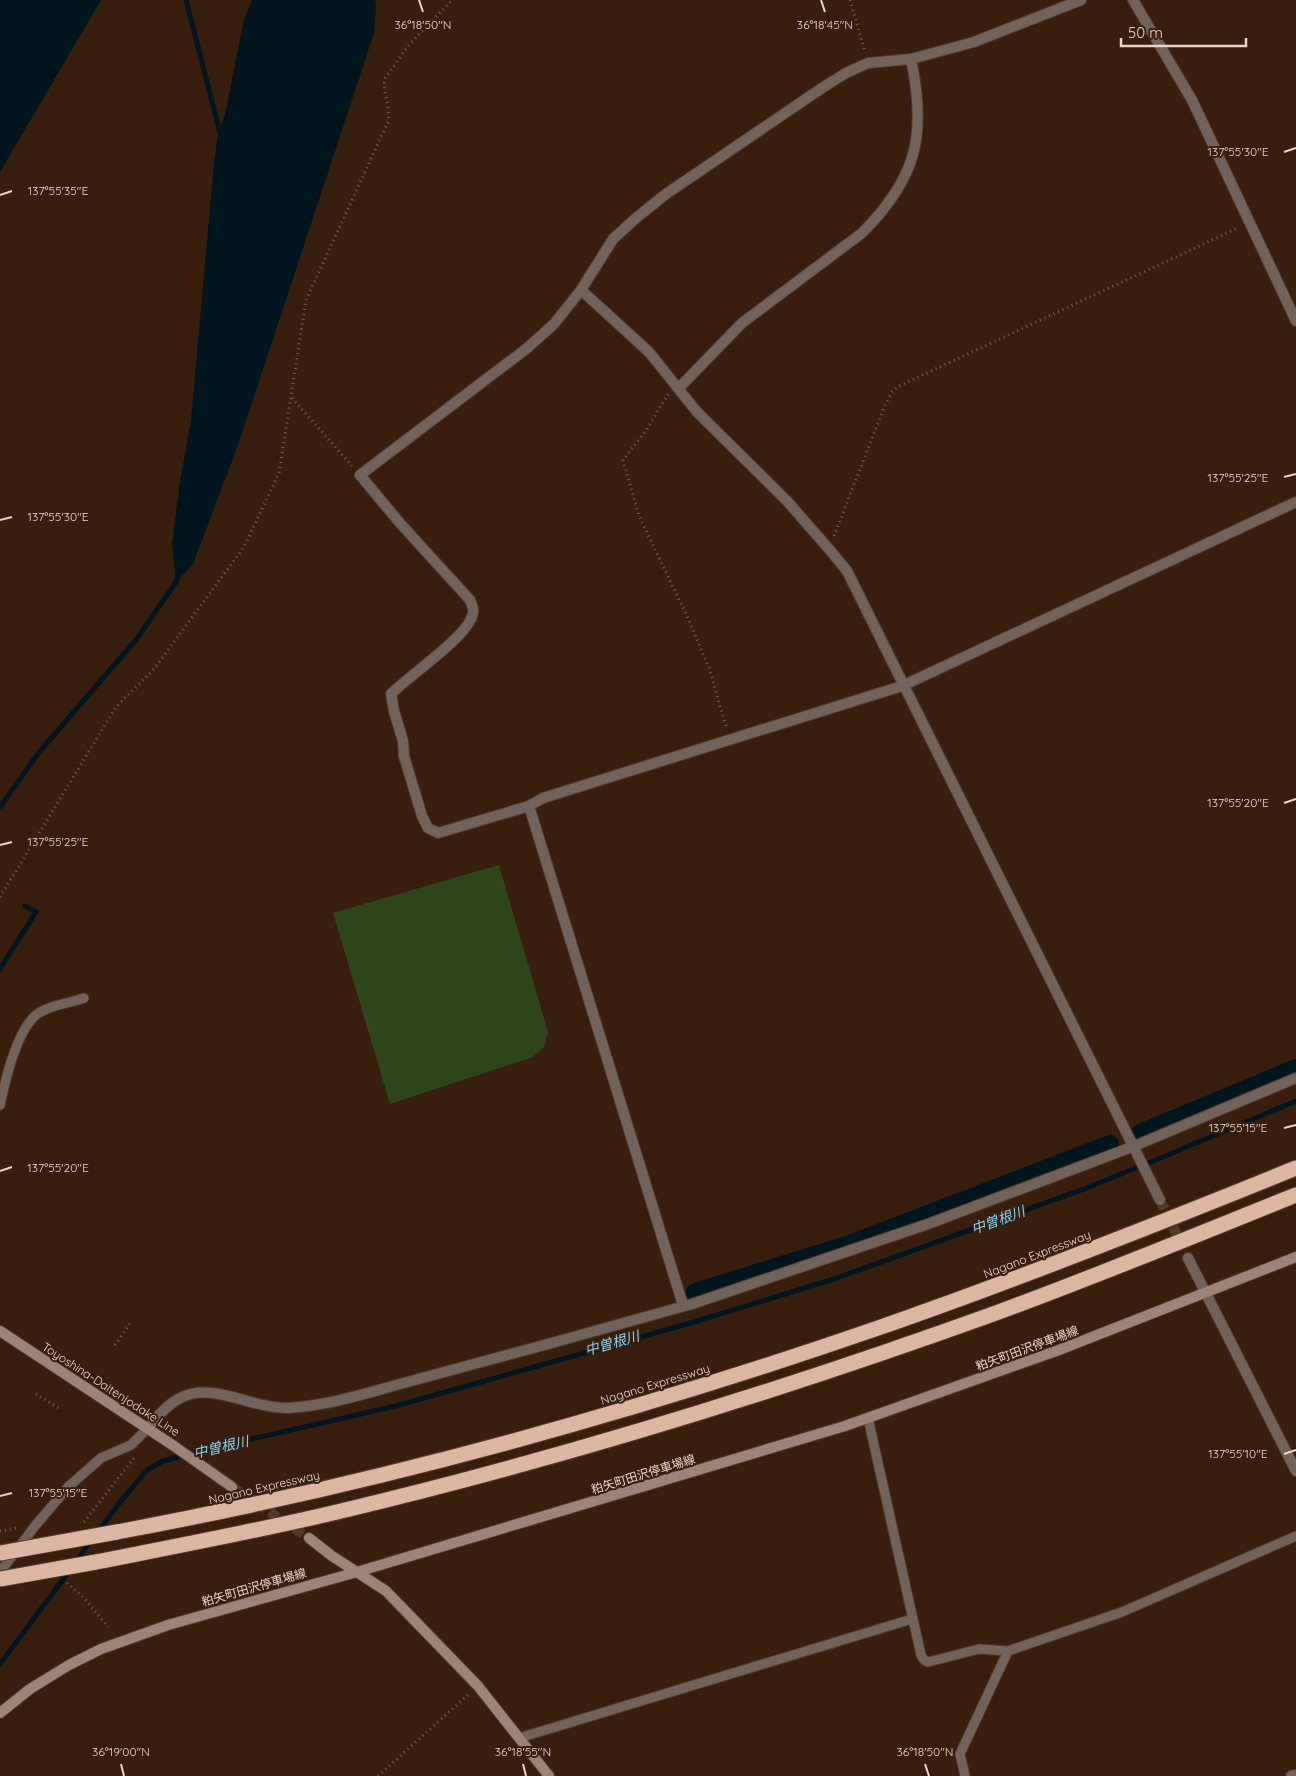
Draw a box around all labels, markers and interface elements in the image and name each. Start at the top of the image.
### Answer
scale bar [1121,15,1246,47]
text: 36°18'50"N [395,17,451,32]
text: 36°18'45"N [797,17,853,32]
text: 50 m [1128,23,1163,42]
text: 137°55'30"E [1207,144,1269,159]
text: 137°55'35"E [28,183,88,198]
text: 137°55'25"E [1208,470,1269,485]
text: 137°55'30"E [27,509,89,524]
text: 137°55'20"E [1207,795,1269,810]
text: 137°55'25"E [28,834,89,849]
text: 137°55'15"E [1209,1120,1268,1135]
text: 137°55'20"E [27,1160,89,1175]
water label: 中曽根川 [969,1201,1029,1238]
street label: Nagano Expressway [981,1227,1093,1281]
street label: 粕矢町田沢停車場線 [974,1322,1080,1374]
water label: 中曽根川 [583,1326,643,1359]
street label: Toyoshina-Daitenjodake Line [39,1339,183,1439]
street label: Nagano Expressway [598,1360,712,1408]
water label: 中曽根川 [192,1431,252,1462]
text: 137°55'10"E [1208,1446,1268,1461]
street label: 粕矢町田沢停車場線 [589,1451,697,1497]
street label: Nagano Expressway [207,1467,321,1507]
text: 137°55'15"E [29,1485,88,1500]
street label: 粕矢町田沢停車場線 [200,1565,308,1609]
text: 36°19'00"N [92,1744,150,1759]
text: 36°18'55"N [495,1744,551,1759]
text: 36°18'50"N [897,1744,953,1759]

